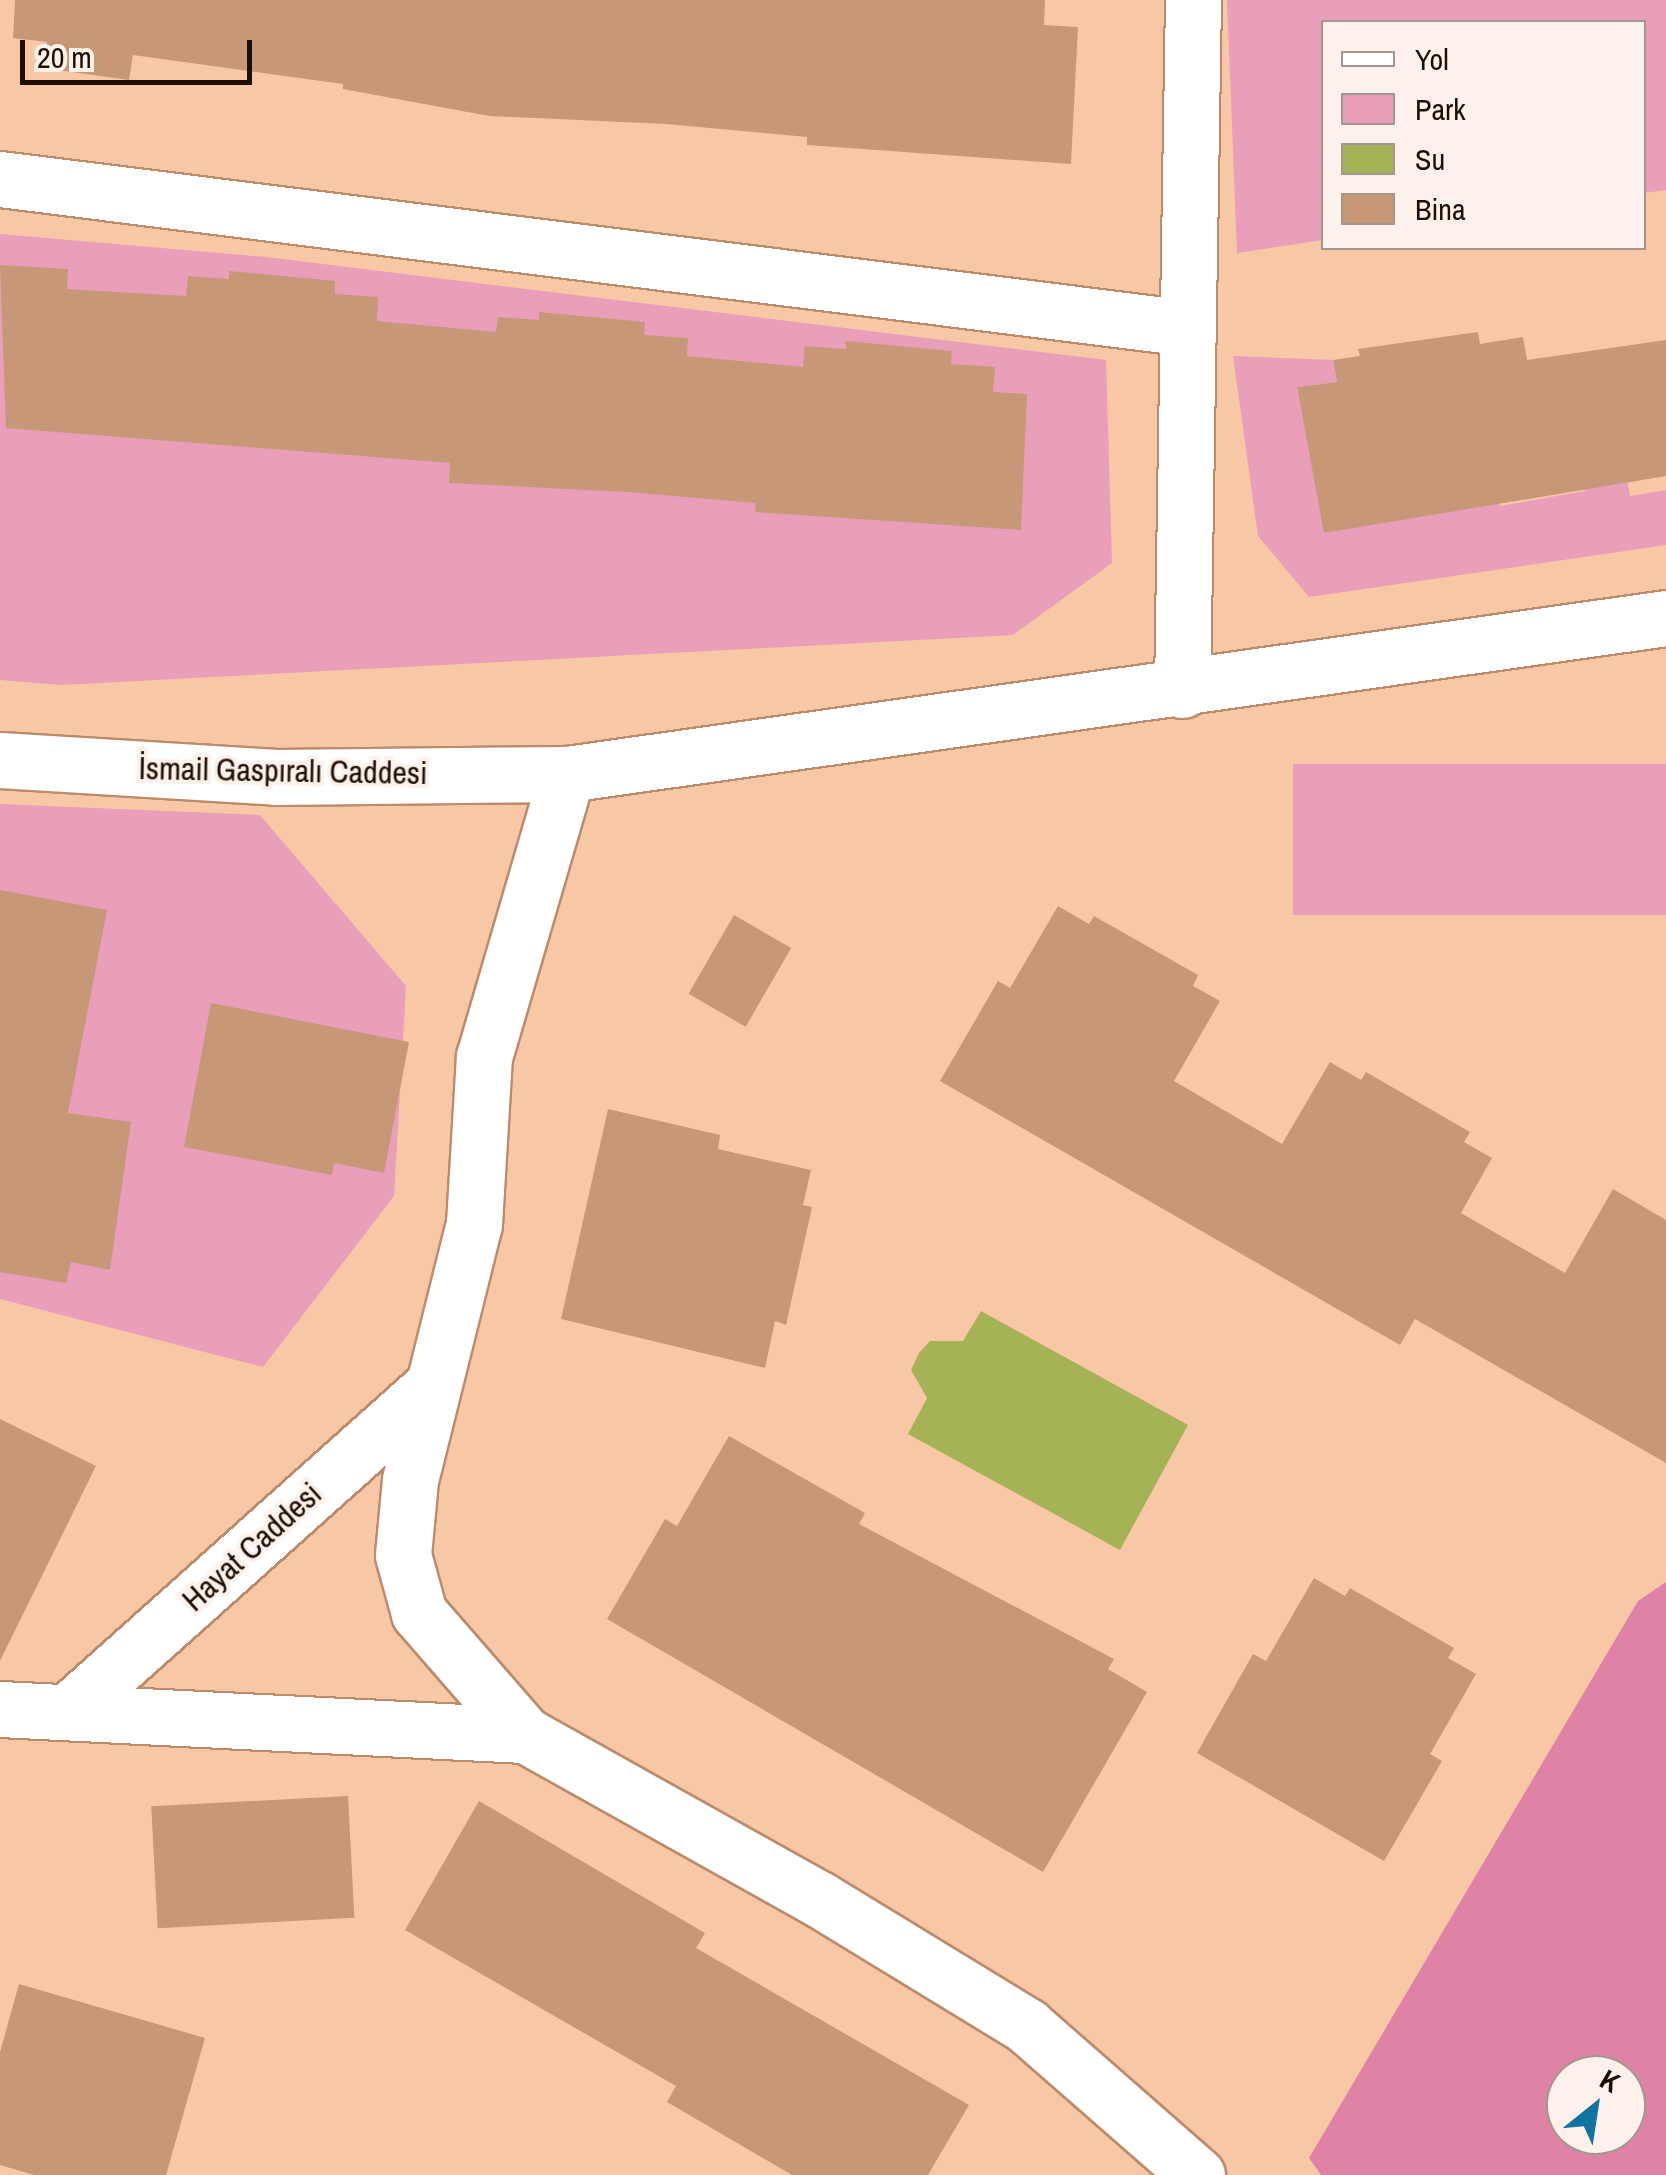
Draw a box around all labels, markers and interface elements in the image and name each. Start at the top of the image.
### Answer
scale bar [25,20,258,82]
legend [1321,20,1646,250]
text: 20 m [37,37,92,77]
text: Yol [1415,39,1449,79]
text: Park [1415,89,1466,129]
text: Su [1415,139,1445,179]
text: Bina [1415,189,1466,229]
street label: İsmail Gaspıralı Caddesi [138,749,428,793]
street label: Hayat Caddesi [175,1475,329,1619]
north arrow [1546,2055,1646,2155]
text: K [1593,2060,1627,2101]

